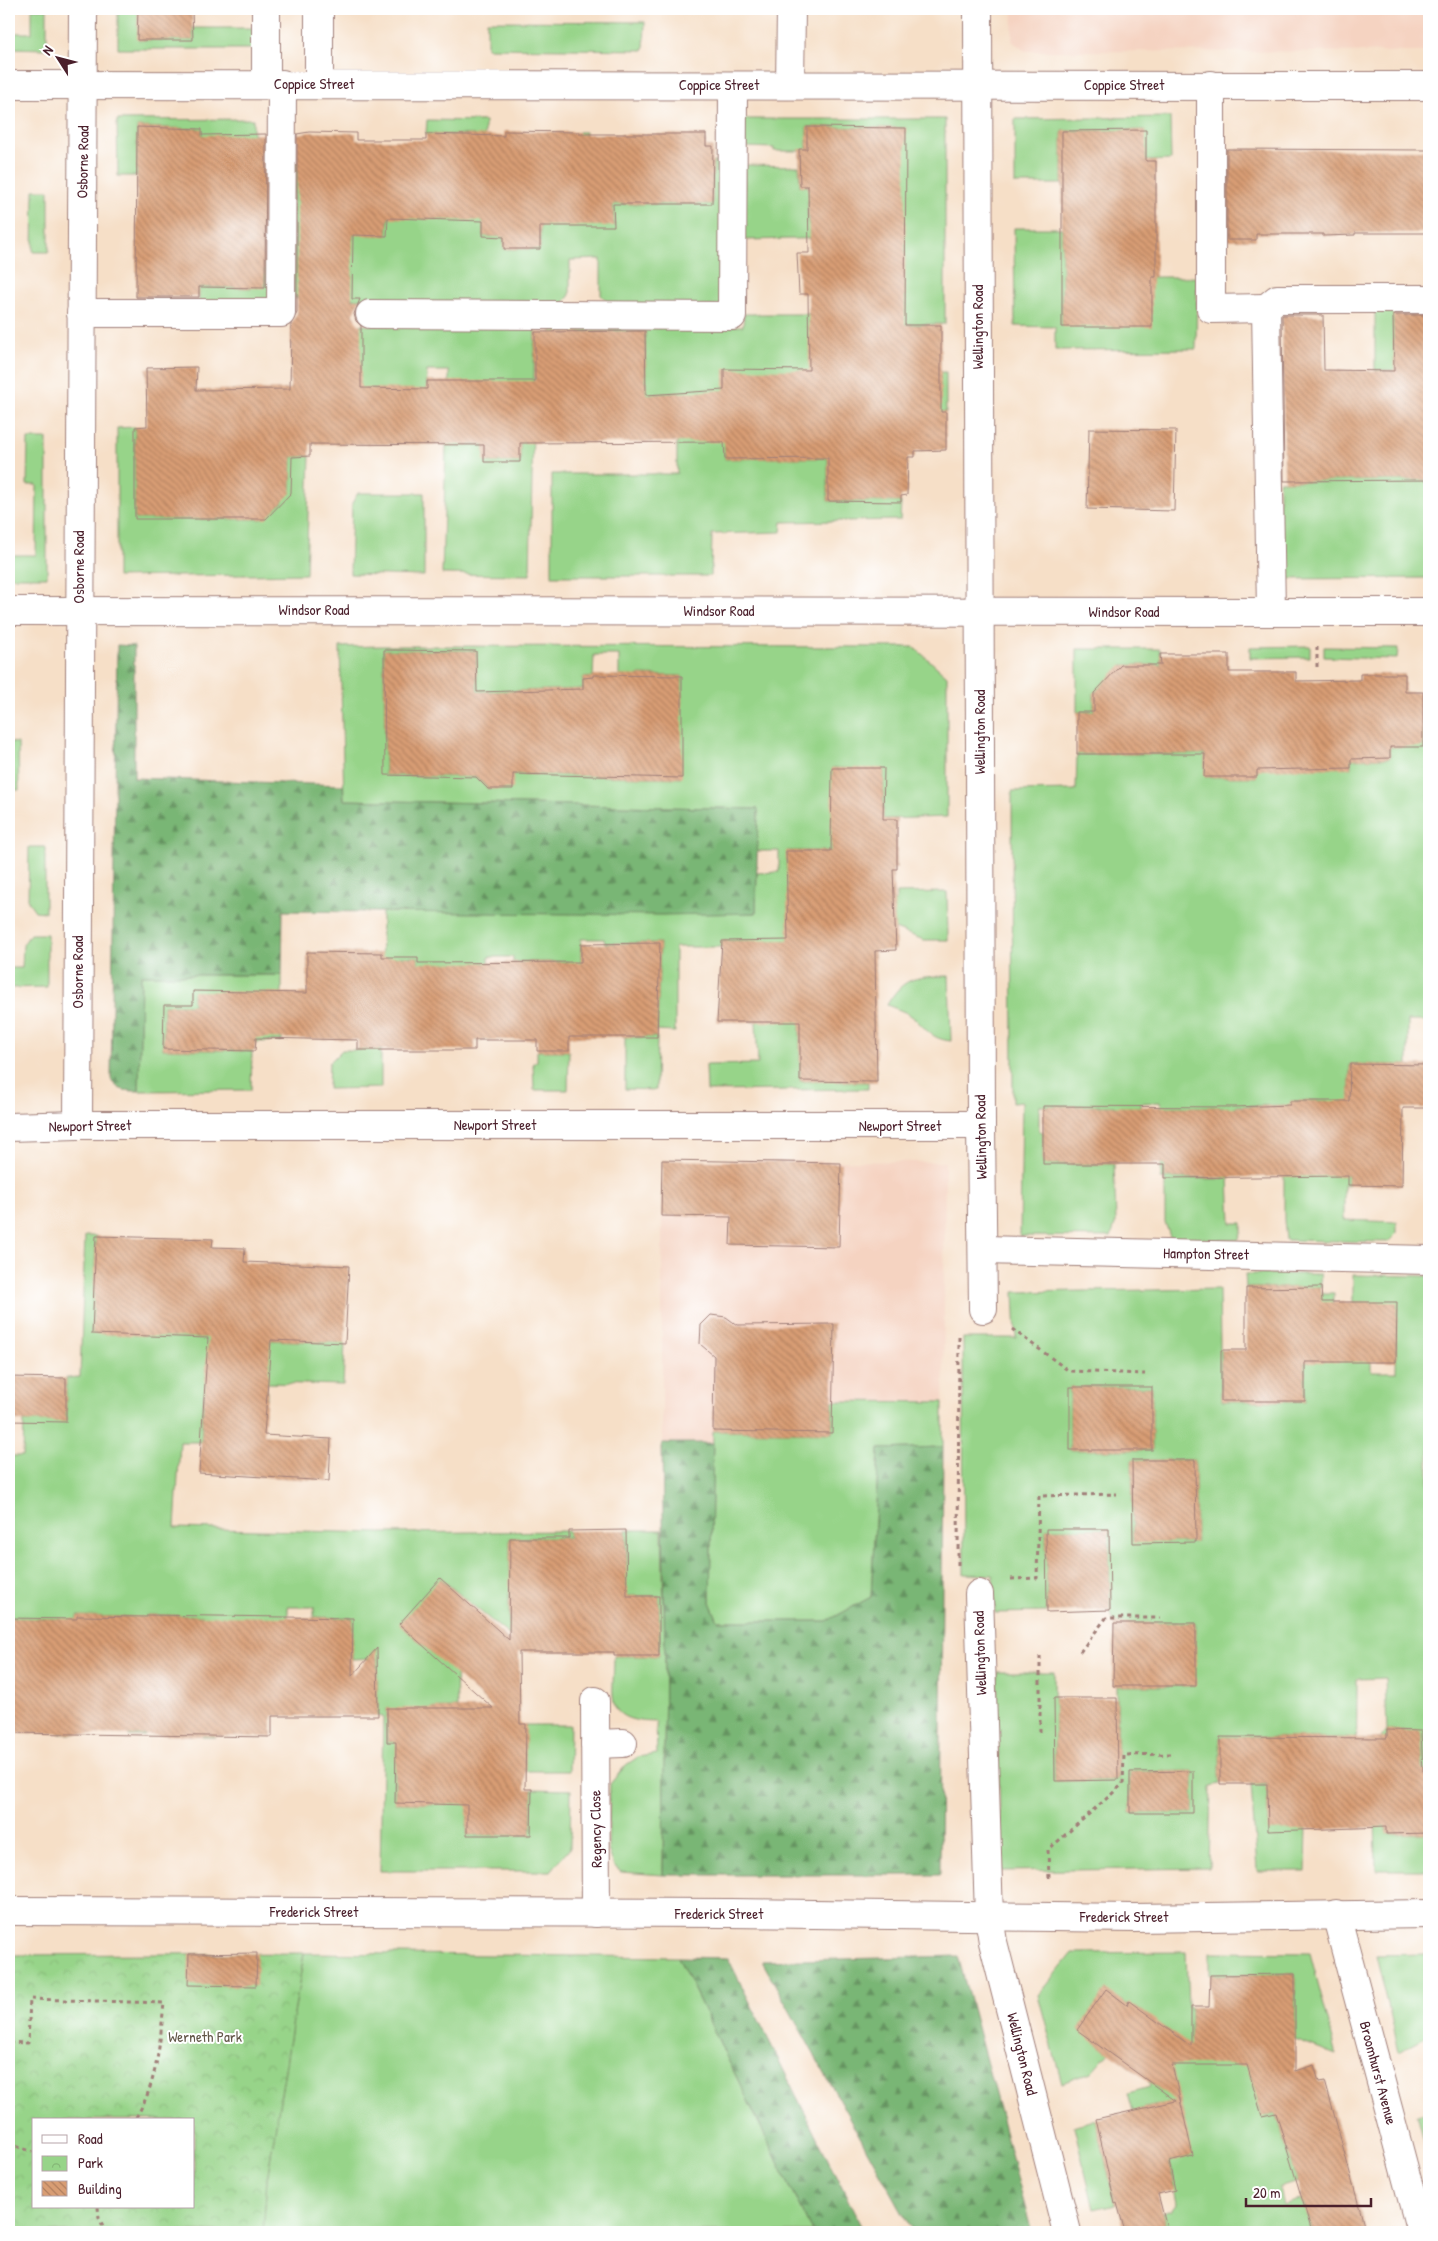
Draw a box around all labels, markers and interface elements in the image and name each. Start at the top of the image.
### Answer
north arrow [32,32,82,82]
text: N [37,41,57,59]
street label: Coppice Street [274,73,355,94]
street label: Coppice Street [679,74,760,95]
street label: Coppice Street [1084,74,1165,95]
street label: Osborne Road [71,125,94,199]
street label: Wellington Road [967,285,988,369]
street label: Osborne Road [68,530,89,603]
street label: Windsor Road [279,599,350,620]
street label: Windsor Road [684,600,755,621]
street label: Windsor Road [1089,601,1160,622]
street label: Wellington Road [969,690,990,774]
street label: Osborne Road [67,935,88,1008]
street label: Wellington Road [969,1094,992,1179]
street label: Newport Street [48,1114,132,1137]
street label: Newport Street [454,1114,537,1135]
street label: Newport Street [859,1115,942,1136]
street label: Hampton Street [1163,1242,1250,1265]
street label: Wellington Road [968,1610,991,1696]
street label: Regency Close [584,1790,607,1868]
street label: Frederick Street [269,1901,359,1922]
street label: Frederick Street [674,1903,764,1924]
street label: Frederick Street [1079,1906,1169,1927]
street label: Wellington Road [1002,2010,1043,2098]
street label: Broomhurst Avenue [1355,2019,1402,2127]
park label: Werneth Park [168,2026,242,2047]
legend [32,2118,195,2208]
text: Road [78,2128,103,2149]
text: Park [78,2152,103,2173]
scale bar [1246,2176,1370,2208]
text: Building [78,2178,122,2199]
text: 20 m [1253,2182,1280,2203]

